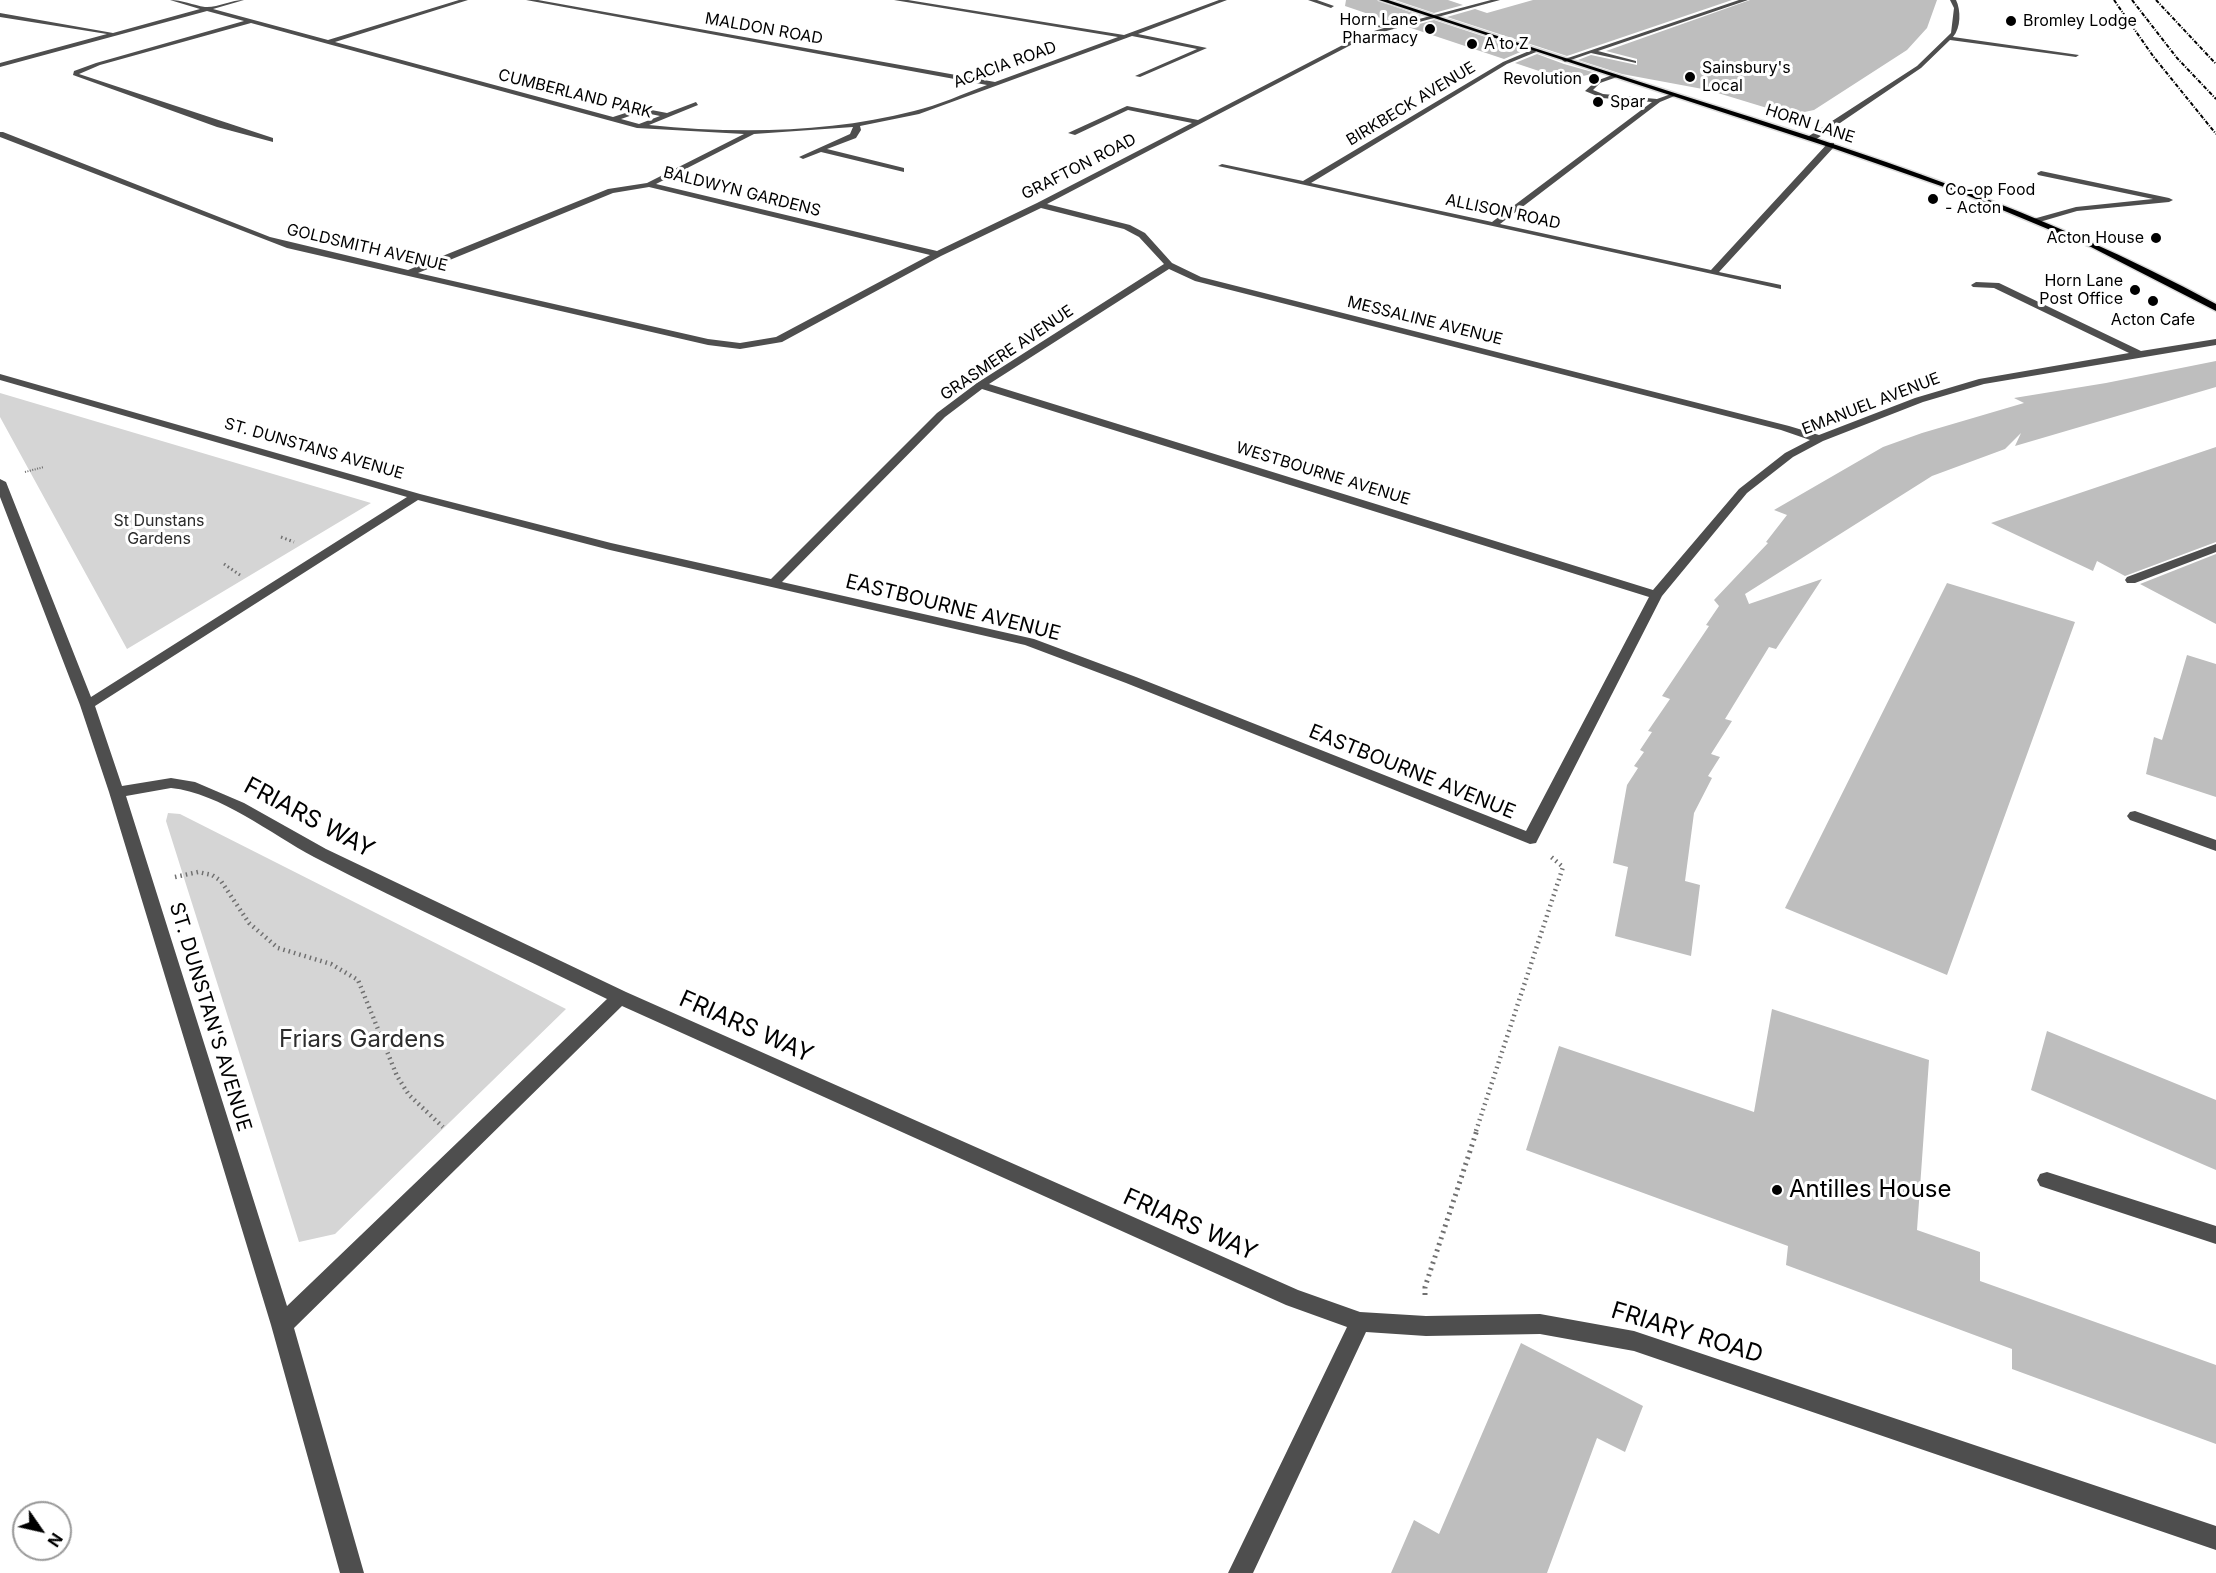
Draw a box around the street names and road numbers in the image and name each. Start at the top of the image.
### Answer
street label: MALDON ROAD [704,9,824,49]
street label: ACACIA ROAD [951,37,1059,93]
street label: BIRKBECK AVENUE [1343,58,1479,150]
street label: CUMBERLAND PARK [496,66,654,122]
street label: HORN LANE [1763,101,1857,147]
street label: GRAFTON ROAD [1019,130,1139,204]
street label: BALDWYN GARDENS [661,163,823,221]
street label: ALLISON ROAD [1444,190,1562,234]
street label: GOLDSMITH AVENUE [285,220,449,276]
street label: MESSALINE AVENUE [1345,292,1505,350]
street label: GRASMERE AVENUE [937,301,1077,405]
street label: EMANUEL AVENUE [1799,369,1943,439]
street label: ST. DUNSTANS AVENUE [222,414,406,484]
street label: WESTBOURNE AVENUE [1234,438,1412,510]
street label: EASTBOURNE AVENUE [843,570,1063,646]
street label: EASTBOURNE AVENUE [1305,720,1519,824]
street label: FRIARS WAY [239,772,379,864]
street label: ST. DUNSTAN'S AVENUE [164,899,256,1135]
street label: FRIARS WAY [675,985,817,1069]
street label: FRIARS WAY [1119,1183,1261,1267]
street label: FRIARY ROAD [1608,1296,1766,1370]

